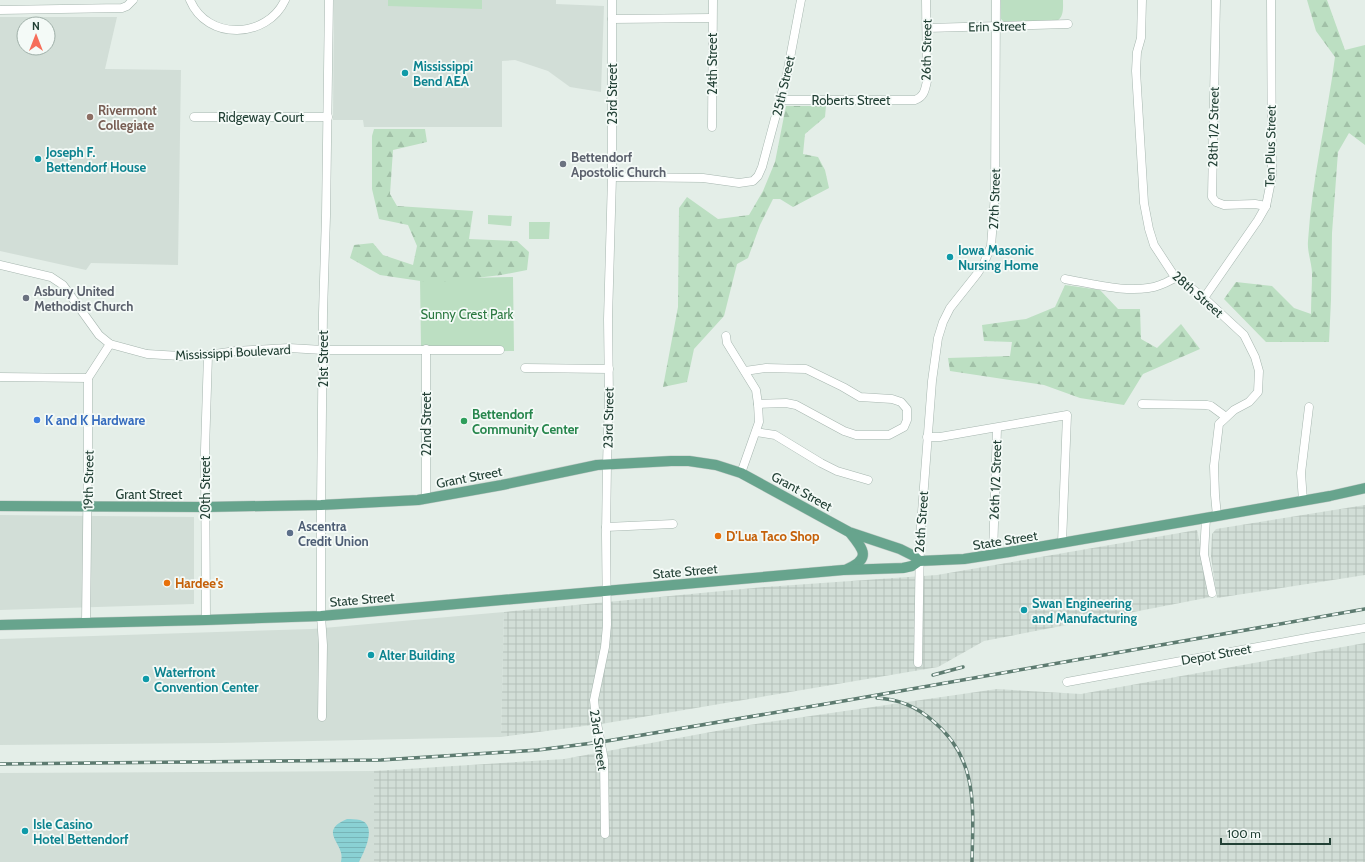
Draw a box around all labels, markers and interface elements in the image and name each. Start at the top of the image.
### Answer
north arrow [16,16,56,56]
street label: Erin Street [968,17,1027,35]
street label: 26th Street [917,18,935,81]
text: N [32,19,40,33]
street label: 24th Street [704,32,720,95]
street label: 25th Street [768,54,798,118]
place label: Mississippi Bend AEA [413,58,473,89]
street label: 23rd Street [604,63,620,125]
marker: Mississippi Bend AEA [400,68,410,78]
street label: 28th 1/2 Street [1204,86,1222,167]
street label: Roberts Street [812,92,891,108]
place label: Rivermont Collegiate [98,102,157,133]
street label: Ten Plus Street [1261,104,1279,187]
street label: Ridgeway Court [218,109,305,125]
marker: Rivermont Collegiate [85,112,95,122]
place label: Joseph F. Bettendorf House [45,144,147,175]
place label: Bettendorf Apostolic Church [571,149,666,180]
marker: Joseph F. Bettendorf House [33,154,43,164]
marker: Bettendorf Apostolic Church [558,159,568,169]
street label: 27th Street [985,168,1003,230]
place label: Iowa Masonic Nursing Home [958,242,1039,273]
marker: Iowa Masonic Nursing Home [945,252,955,262]
street label: 28th Street [1169,267,1227,321]
place label: Asbury United Methodist Church [34,283,133,314]
marker: Asbury United Methodist Church [21,293,31,303]
park label: Sunny Crest Park [421,306,514,322]
street label: 21st Street [315,330,331,388]
street label: Mississippi Boulevard [175,341,291,363]
street label: 23rd Street [599,387,617,449]
street label: 22nd Street [418,391,434,456]
place label: Bettendorf Community Center [472,406,579,437]
place label: K and K Hardware [45,412,146,428]
marker: K and K Hardware [32,415,42,425]
marker: Bettendorf Community Center [459,416,469,426]
street label: 26th 1/2 Street [986,439,1004,520]
street label: 19th Street [79,450,97,510]
street label: 20th Street [197,456,213,520]
street label: Grant Street [435,463,504,491]
street label: Grant Street [769,468,836,514]
street label: Grant Street [116,486,183,502]
street label: 26th Street [911,490,931,553]
place label: Ascentra Credit Union [298,518,369,549]
street label: State Street [972,527,1039,553]
marker: Ascentra Credit Union [285,528,295,538]
place label: D'Lua Taco Shop [726,528,820,544]
marker: D'Lua Taco Shop [713,531,723,541]
street label: State Street [652,560,719,582]
place label: Hardee's [175,575,224,591]
marker: Hardee's [162,578,172,588]
street label: State Street [329,588,396,610]
place label: Swan Engineering and Manufacturing [1032,595,1138,626]
marker: Swan Engineering and Manufacturing [1019,605,1029,615]
street label: Depot Street [1180,640,1253,668]
place label: Alter Building [379,647,455,663]
marker: Alter Building [366,650,376,660]
place label: Waterfront Convention Center [154,664,259,695]
marker: Waterfront Convention Center [141,674,151,684]
street label: 23rd Street [587,709,611,772]
place label: Isle Casino Hotel Bettendorf [33,816,129,847]
scale bar [1221,820,1330,846]
marker: Isle Casino Hotel Bettendorf [20,826,30,836]
text: 100 m [1227,826,1261,841]

